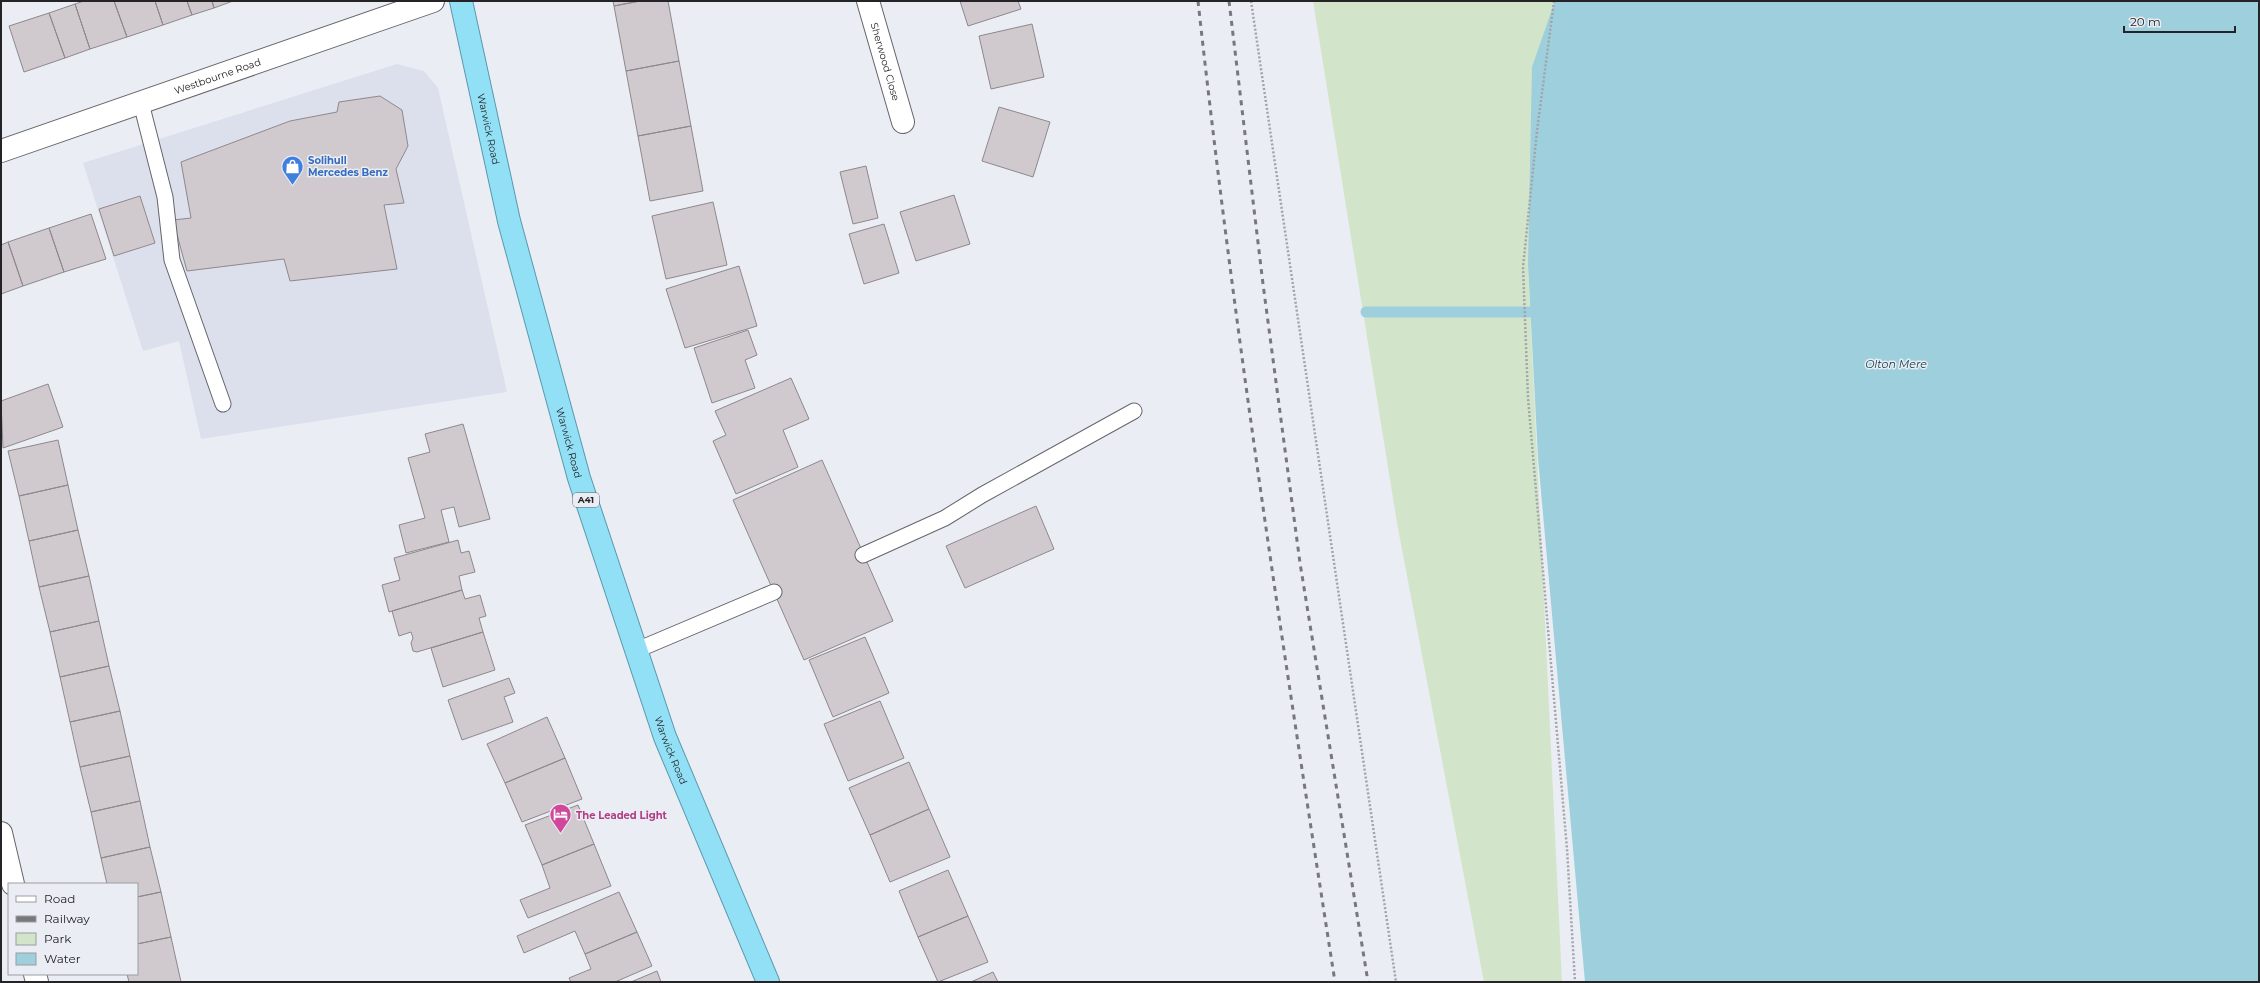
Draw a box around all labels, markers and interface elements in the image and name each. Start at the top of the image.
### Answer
scale bar [2124,8,2235,34]
text: 20 m [2130,14,2161,29]
street label: Sherwood Close [868,21,902,102]
street label: Westbourne Road [172,55,263,97]
street label: Warwick Road [474,92,503,166]
shop icon: Solihull Mercedes Benz [280,153,306,186]
place label: Solihull Mercedes Benz [308,154,388,179]
water label: Olton Mere [1865,357,1927,371]
street label: Warwick Road [553,406,585,480]
road number: A41 [573,493,599,507]
street label: Warwick Road [652,715,690,787]
hotel icon: The Leaded Light [547,802,573,835]
place label: The Leaded Light [576,809,668,822]
legend [8,883,138,975]
text: Road [44,891,75,906]
text: Railway [44,911,90,926]
text: Park [44,931,72,946]
text: Water [44,951,81,966]

